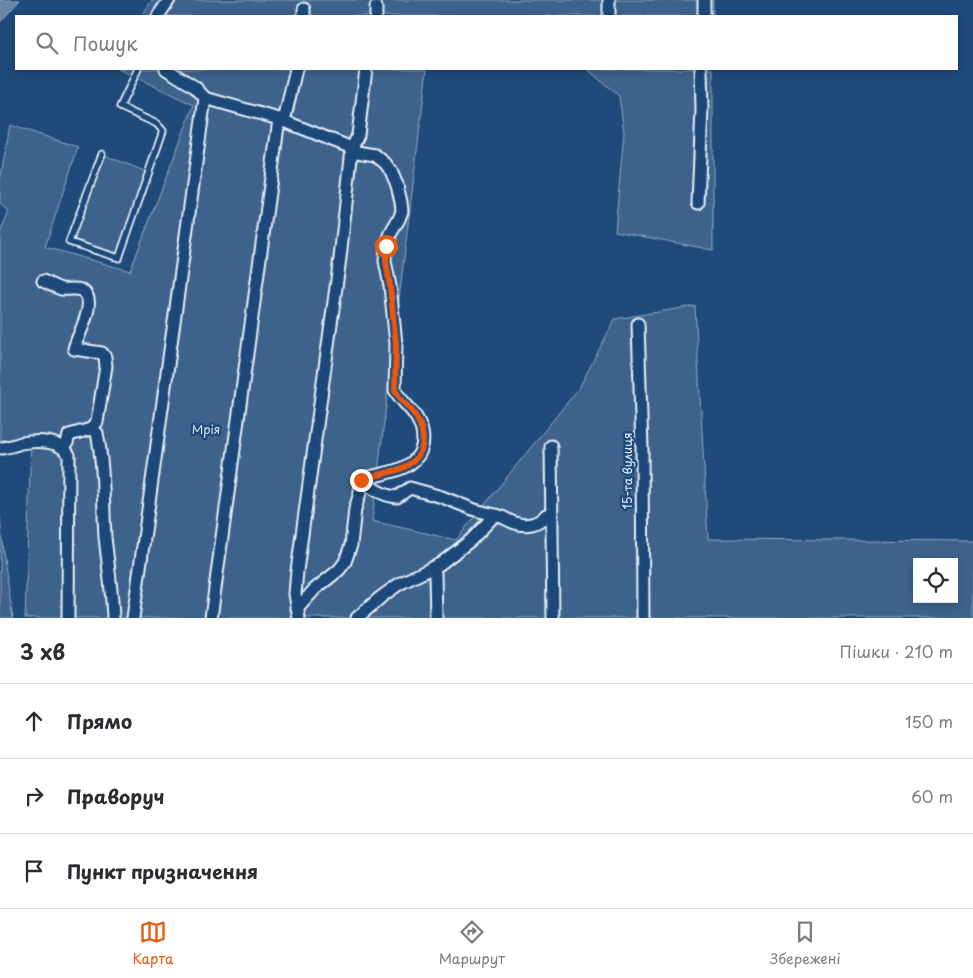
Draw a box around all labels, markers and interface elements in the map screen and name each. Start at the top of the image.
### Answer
search box [15,15,958,70]
icon: search [33,29,61,57]
text: Пошук [73,29,138,57]
route start [375,235,398,258]
park label: Мрія [192,420,220,438]
street label: 15-та вулиця [618,432,636,510]
route end [350,469,373,492]
map controls [913,558,958,603]
button: locate [913,558,958,603]
text: 3 хв [20,635,65,667]
text: Пішки · 210 m [840,639,953,663]
icon: ahead [20,707,48,735]
text: Прямо [67,707,132,735]
text: 150 m [905,709,953,733]
icon: right [20,782,48,810]
text: Праворуч [67,782,164,810]
text: 60 m [911,784,953,808]
icon: arrive [20,857,48,885]
text: Пункт призначення [67,857,258,885]
tab: Карта [133,918,174,969]
tab: Маршрут [439,918,505,969]
tab: Збережені [770,918,840,969]

